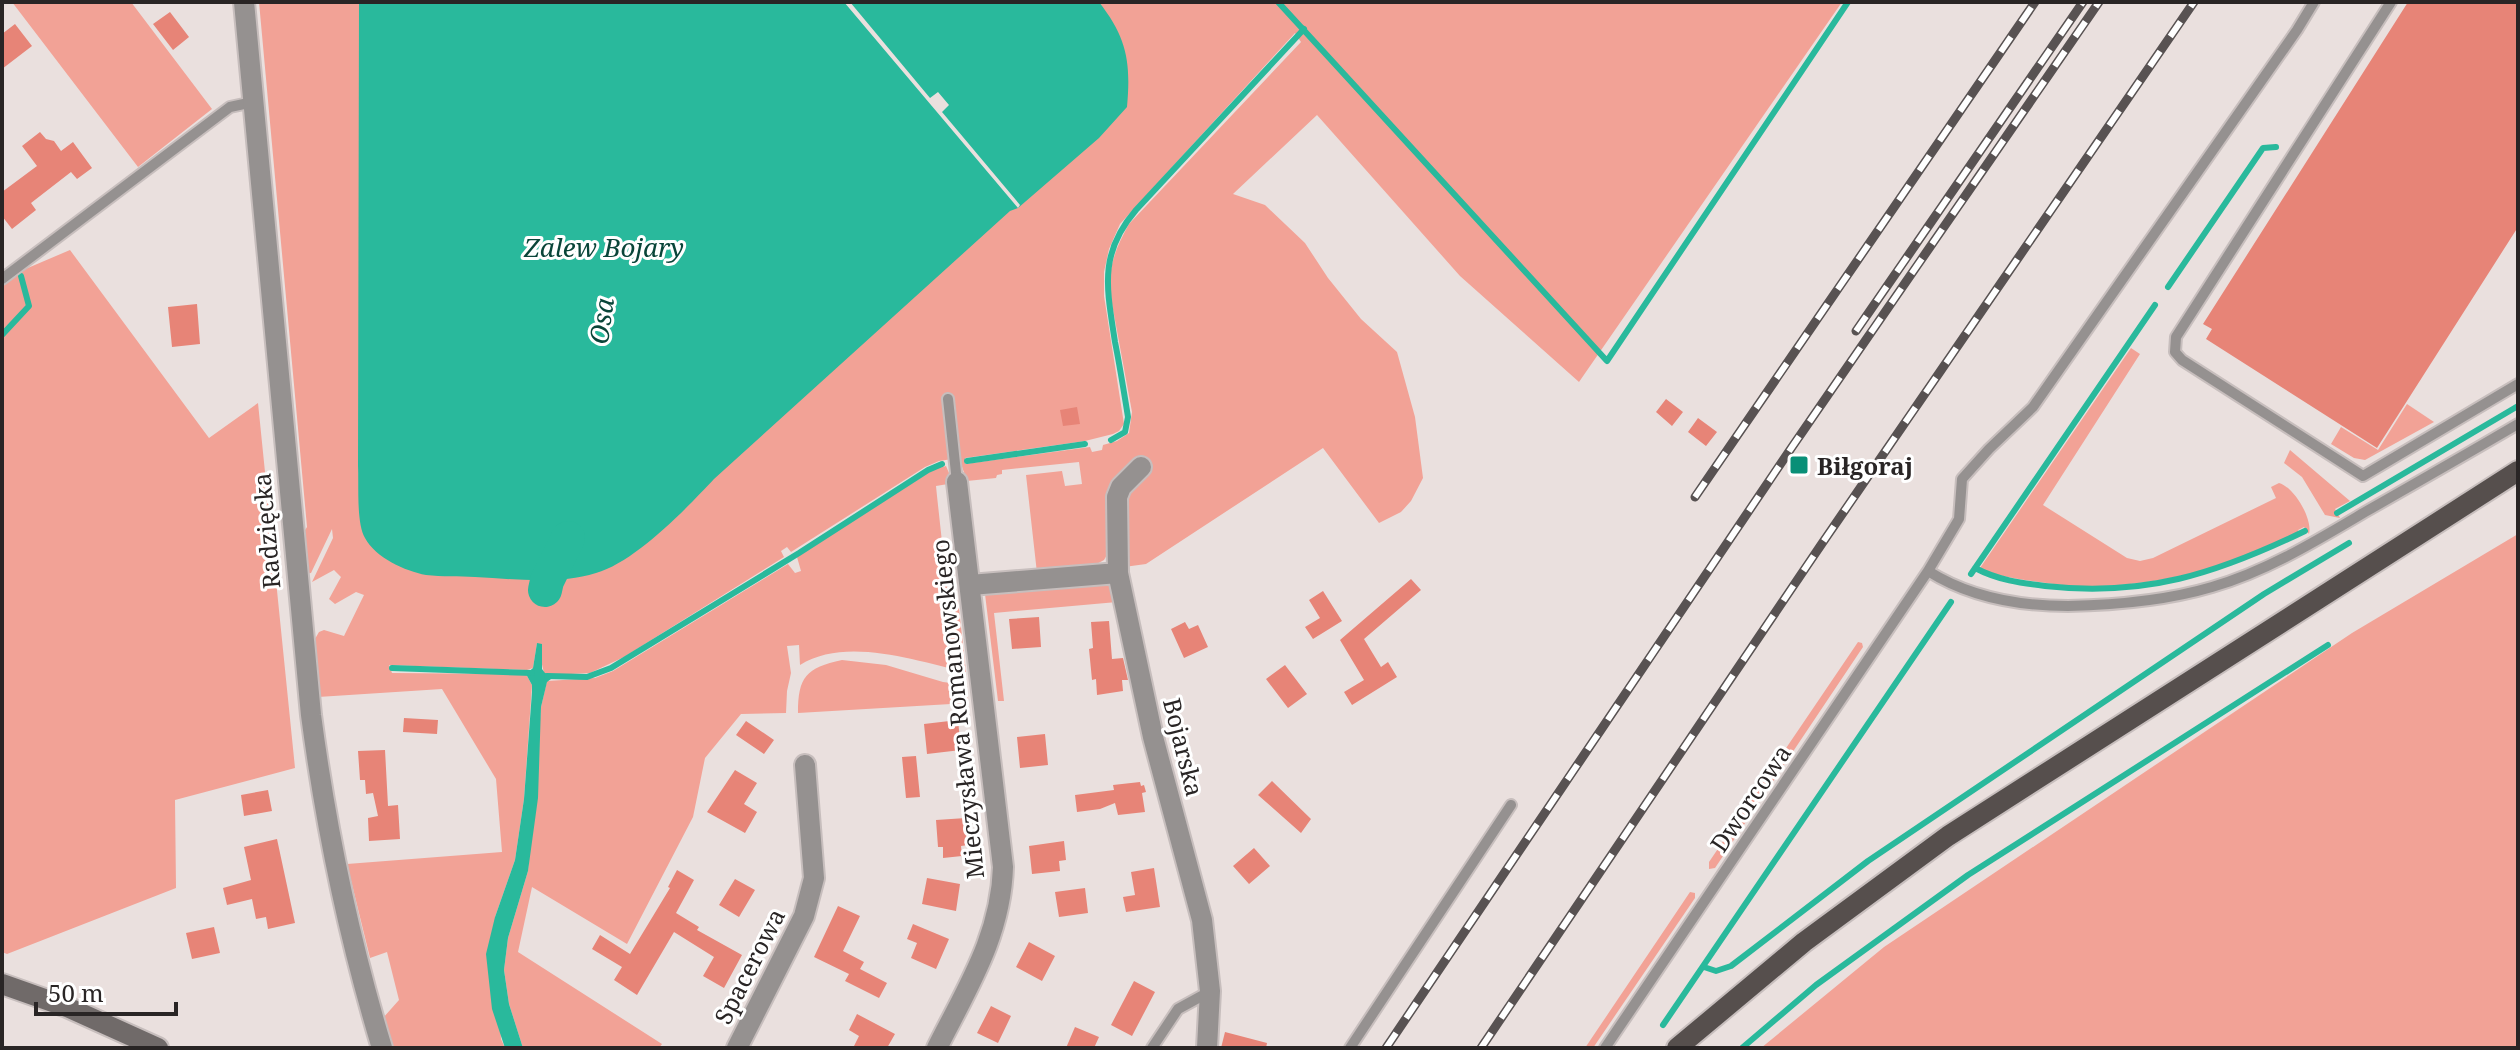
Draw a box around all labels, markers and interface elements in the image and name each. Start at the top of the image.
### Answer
water label: Zalew Bojary [523,229,684,265]
water label: Osa [580,296,622,346]
place label: Biłgoraj [1817,449,1913,482]
marker: Biłgoraj [1788,454,1810,476]
street label: Radzięcka [245,472,287,590]
street label: Mieczysława Romanowskiego [923,538,991,880]
street label: Bojarska [1156,695,1212,799]
street label: Dworcowa [1702,738,1798,858]
street label: Spacerowa [706,903,792,1029]
scale bar [36,966,176,1016]
text: 50 m [48,976,104,1009]

